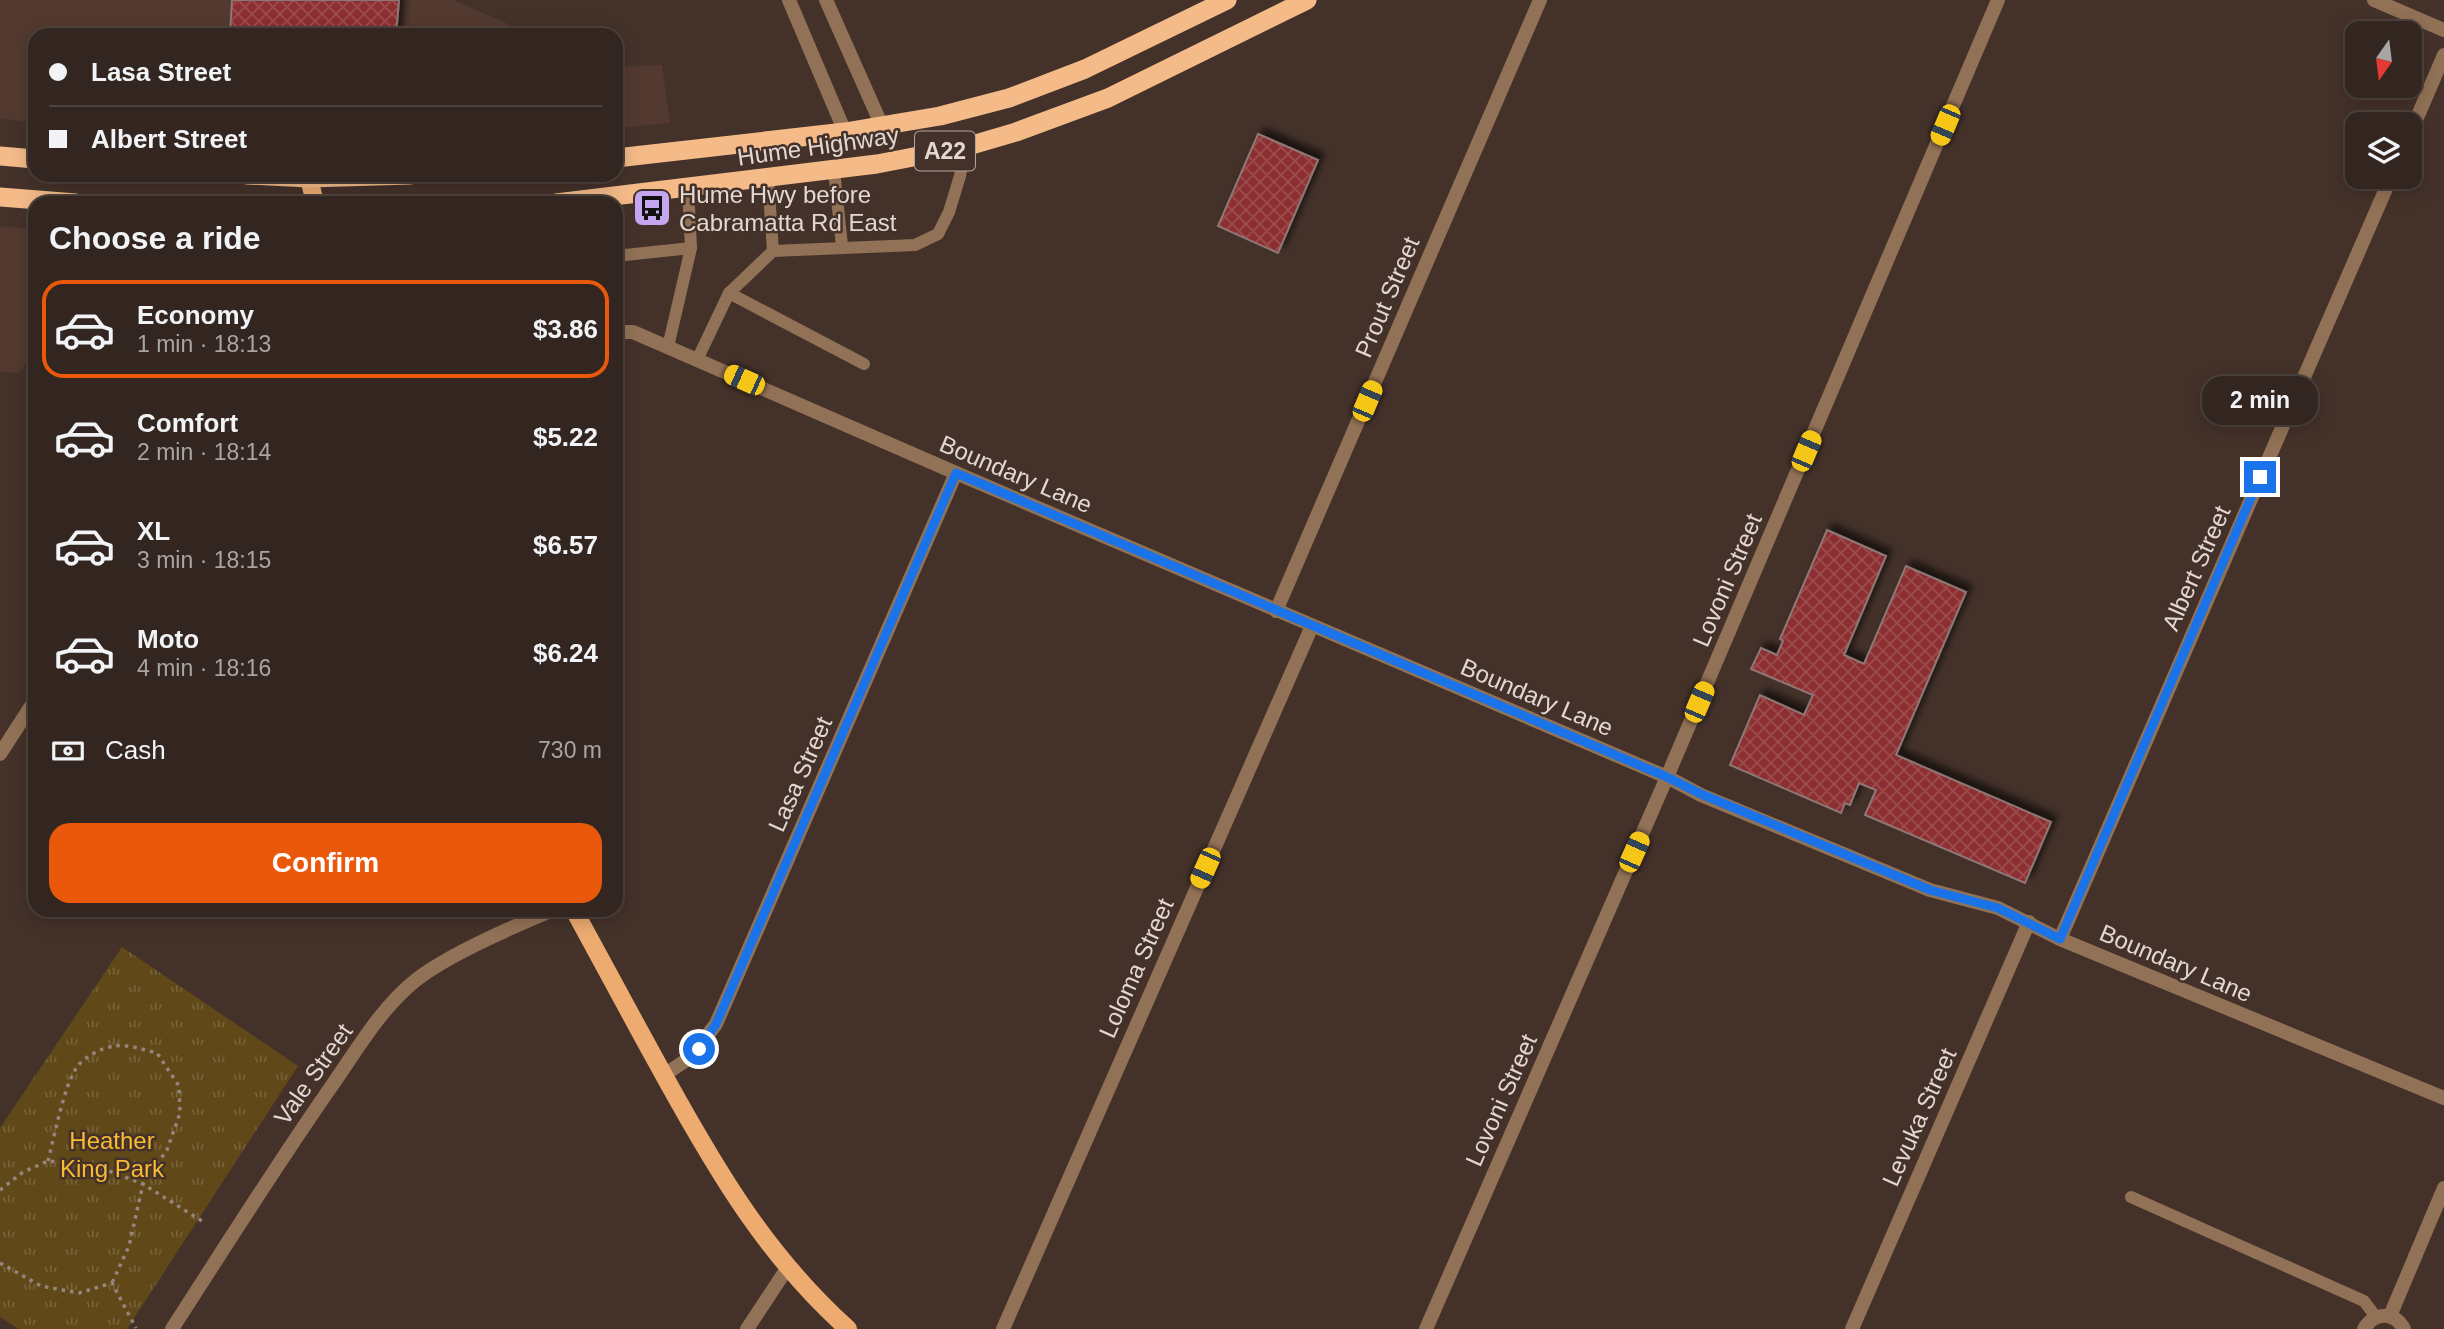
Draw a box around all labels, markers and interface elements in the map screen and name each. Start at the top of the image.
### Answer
north arrow [2345,21,2422,98]
map controls [2345,21,2422,189]
text: Lasa Street [91,57,231,87]
car [1928,102,1963,148]
button: layers [2345,112,2422,189]
street label: Hume Highway [736,121,900,171]
text: Albert Street [91,124,247,154]
road number: A22 [915,132,975,170]
place label: Hume Hwy before Cabramatta Rd East [679,181,897,236]
bus stop icon: Hume Hwy before Cabramatta Rd East [631,187,673,229]
text: Choose a ride [49,220,261,256]
street label: Prout Street [1350,232,1425,361]
icon: car [53,298,116,361]
text: Economy [137,300,254,330]
text: $3.86 [533,314,598,344]
text: 1 min · 18:13 [137,331,271,357]
car [721,362,768,398]
callout: 2 min [2202,376,2318,424]
car [1350,378,1385,424]
text: 2 min [2230,387,2290,413]
icon: car [53,406,116,469]
text: Comfort [137,408,238,438]
text: $5.22 [533,422,598,452]
car [1789,428,1824,474]
street label: Boundary Lane [936,430,1096,518]
text: 2 min · 18:14 [137,439,271,465]
route end [2244,461,2276,493]
street label: Albert Street [2157,501,2236,634]
street label: Lovoni Street [1687,509,1767,650]
icon: car [53,514,116,577]
text: XL [137,516,170,546]
text: $6.57 [533,530,598,560]
text: 3 min · 18:15 [137,547,271,573]
icon: car [53,622,116,685]
text: Moto [137,624,199,654]
text: $6.24 [533,638,598,668]
street label: Boundary Lane [1457,653,1617,741]
text: 4 min · 18:16 [137,655,271,681]
car [1682,679,1717,725]
street label: Lasa Street [763,712,837,836]
icon: cash [49,732,87,770]
text: Cash [105,735,166,765]
text: 730 m [538,737,602,763]
button: Confirm [49,823,602,903]
car [1616,829,1653,875]
car [1187,845,1224,891]
street label: Loloma Street [1093,894,1179,1042]
street label: Boundary Lane [2096,919,2256,1007]
street label: Vale Street [268,1018,358,1130]
street label: Lovoni Street [1460,1030,1542,1170]
route start [683,1033,715,1065]
street label: Levuka Street [1877,1044,1962,1190]
park label: Heather King Park [60,1127,165,1182]

